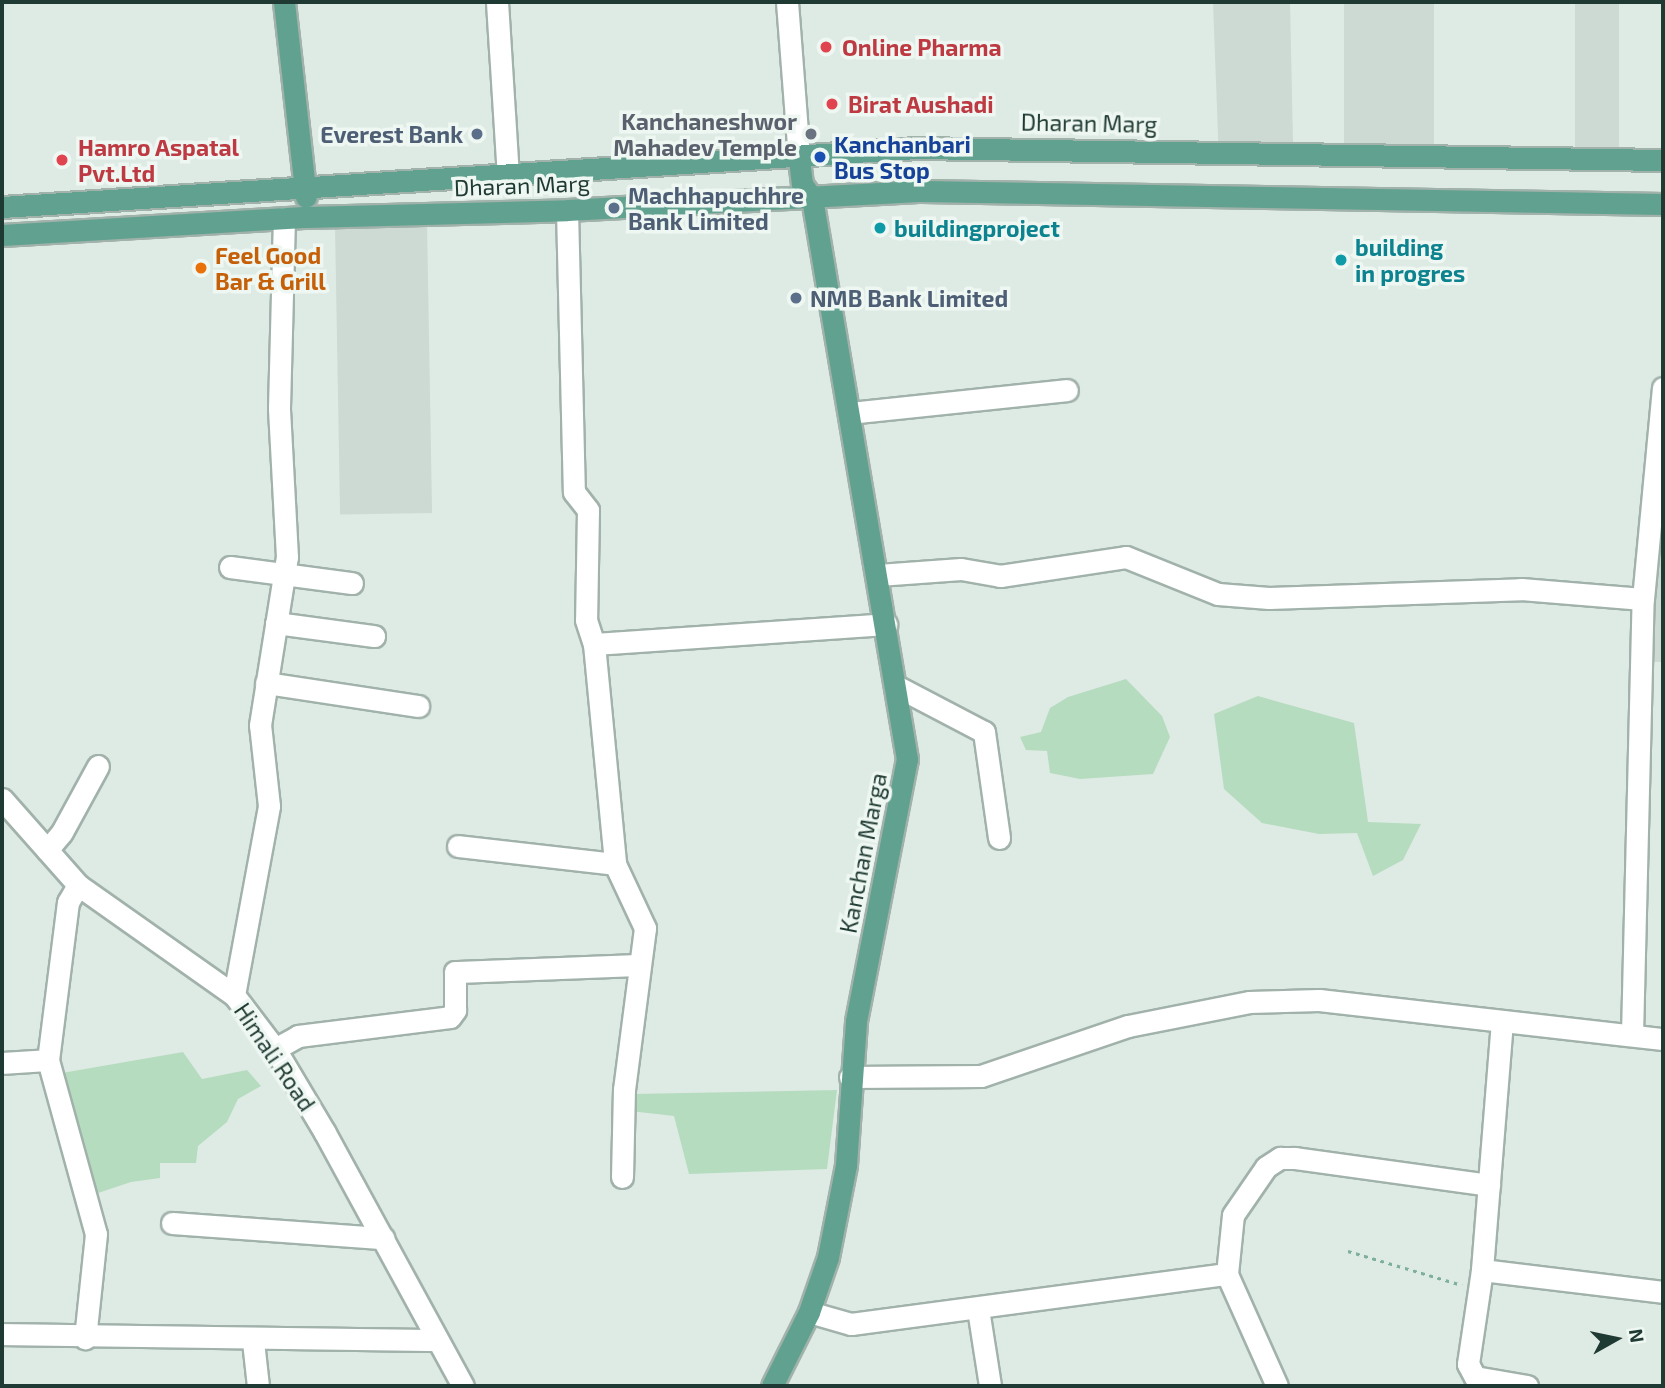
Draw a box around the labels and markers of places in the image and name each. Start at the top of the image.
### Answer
place label: Online Pharma [842,33,1002,61]
marker: Online Pharma [816,37,836,57]
place label: Birat Aushadi [848,90,994,118]
marker: Birat Aushadi [822,94,842,114]
place label: Kanchaneshwor Mahadev Temple [612,107,797,161]
place label: Everest Bank [320,120,463,148]
marker: Everest Bank [469,126,485,142]
marker: Kanchaneshwor Mahadev Temple [803,126,819,142]
place label: Kanchanbari Bus Stop [834,130,971,184]
place label: Hamro Aspatal Pvt.Ltd [78,133,240,187]
marker: Kanchanbari Bus Stop [812,149,828,165]
marker: Hamro Aspatal Pvt.Ltd [52,150,72,170]
place label: Machhapuchhre Bank Limited [628,181,804,235]
marker: Machhapuchhre Bank Limited [606,200,622,216]
place label: buildingproject [894,214,1060,242]
marker: buildingproject [872,220,888,236]
place label: building in progres [1355,233,1465,287]
place label: Feel Good Bar & Grill [215,241,326,295]
marker: building in progres [1333,252,1349,268]
marker: Feel Good Bar & Grill [193,260,209,276]
place label: NMB Bank Limited [810,284,1008,312]
marker: NMB Bank Limited [788,290,804,306]

